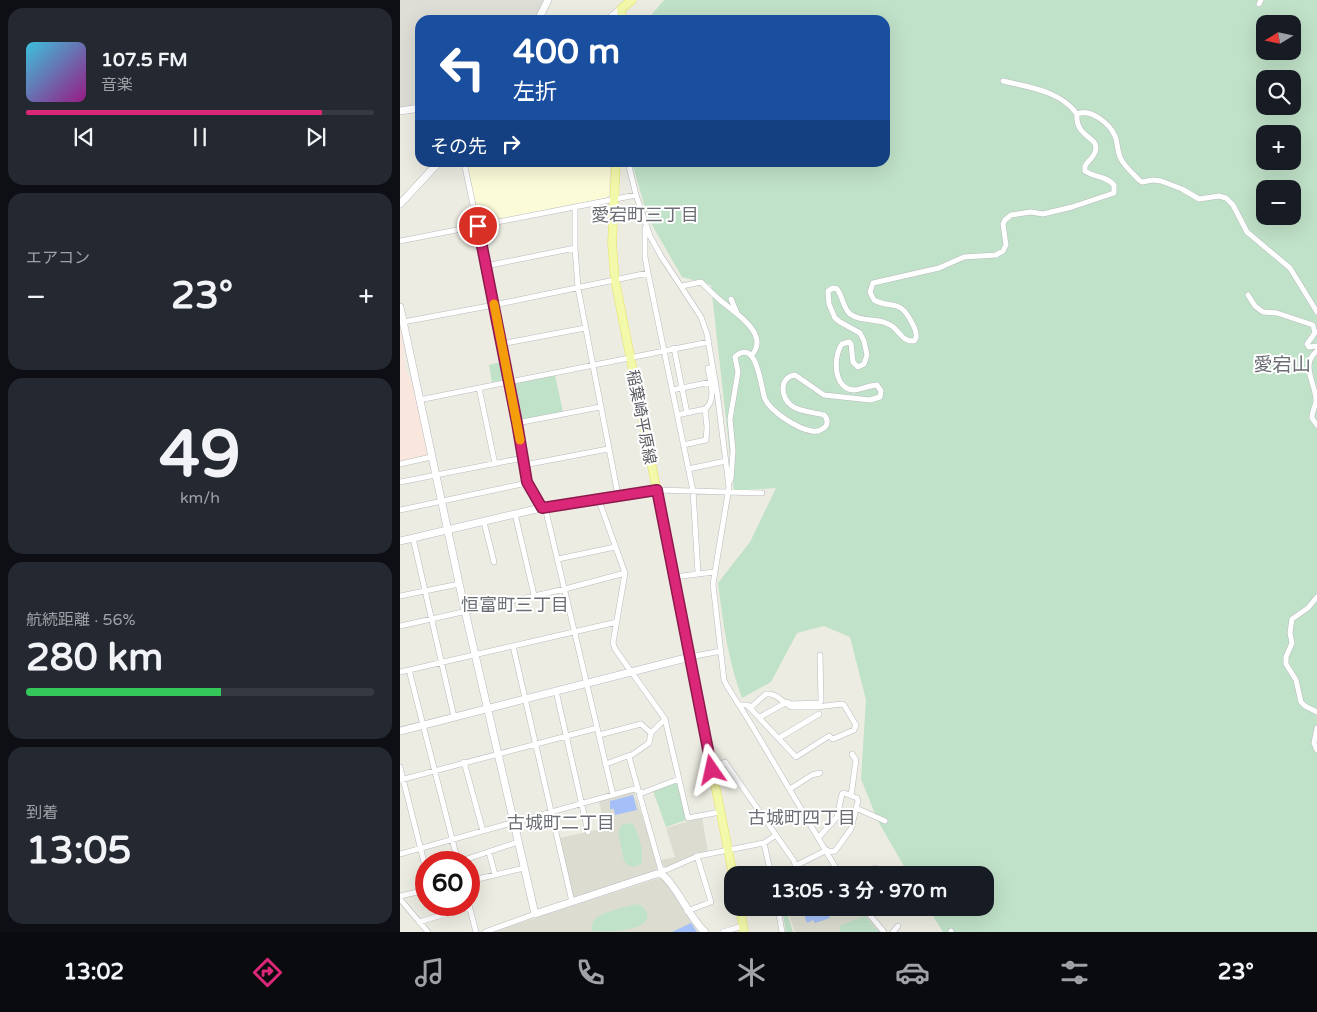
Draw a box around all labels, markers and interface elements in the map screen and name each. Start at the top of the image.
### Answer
north arrow [1256,15,1301,60]
map controls [1256,15,1301,225]
text: 400 m [513,31,620,73]
icon: left [430,35,495,100]
text: 107.5 FM [101,49,188,71]
button: search [1256,70,1301,115]
text: 音楽 [101,75,133,95]
text: 左折 [513,79,557,105]
icon: previous [70,123,98,151]
icon: pause [186,123,214,151]
icon: next [302,123,330,151]
button: + [1256,125,1301,170]
icon: right [497,130,525,158]
text: その先 [430,136,487,158]
button: − [1256,180,1301,225]
district label: 愛宕町三丁目 [591,204,699,226]
pin [457,205,499,247]
icon: arrive [464,212,492,240]
text: エアコン [26,248,90,268]
text: 23° [171,273,233,319]
text: − [26,280,46,314]
text: + [358,280,374,314]
district label: 愛宕山 [1253,354,1311,376]
street label: 稲葉崎平原線 [622,368,660,466]
text: 49 [159,416,241,495]
text: km/h [180,488,220,508]
district label: 恒富町三丁目 [461,594,569,616]
text: 航続距離 · 56% [26,610,136,630]
text: 280 km [26,635,163,681]
position arrow [685,743,737,795]
text: 到着 [26,803,58,823]
district label: 古城町四丁目 [748,807,856,829]
district label: 古城町二丁目 [507,812,615,834]
text: 13:05 [26,828,131,874]
speed limit sign: 60 [415,851,480,916]
text: 13:05 · 3 分 · 970 m [771,880,947,902]
icon: directions [250,955,285,990]
icon: music [412,955,447,990]
icon: phone [573,955,608,990]
icon: climate [734,955,769,990]
icon: car [895,955,930,990]
icon: filters [1057,955,1092,990]
text: 13:02 [63,959,124,985]
text: 23° [1218,959,1254,985]

